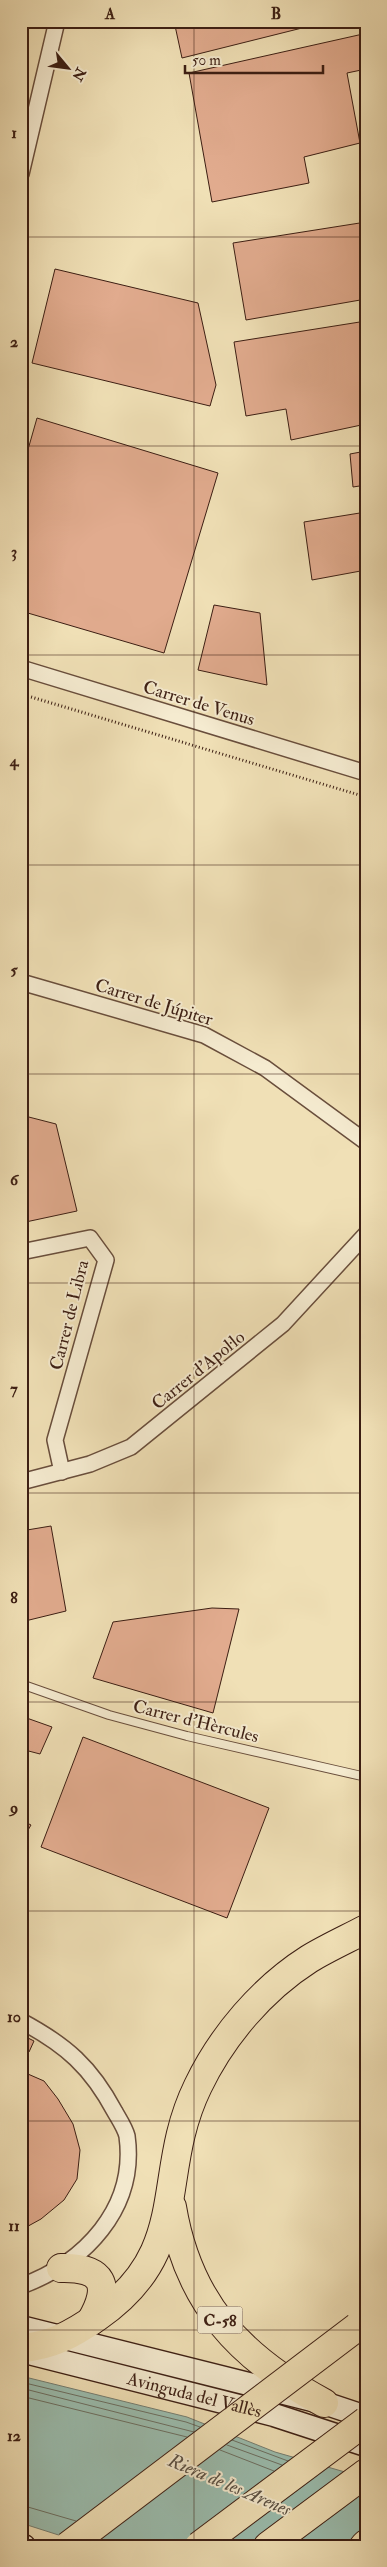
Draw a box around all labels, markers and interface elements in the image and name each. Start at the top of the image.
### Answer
text: A [104,4,116,24]
text: B [271,4,281,24]
north arrow [42,42,92,92]
scale bar [185,42,322,74]
text: 50 m [192,51,221,70]
text: N [68,64,90,84]
text: 1 [11,123,17,143]
text: 2 [10,332,18,352]
text: 3 [11,542,17,562]
street label: Carrer de Venus [140,676,257,731]
text: 4 [9,751,20,771]
text: 5 [10,960,18,980]
street label: Carrer de Júpiter [92,974,216,1031]
text: 6 [10,1170,20,1190]
street label: Carrer de Libra [45,1257,94,1373]
street label: Carrer d'Apol·lo [147,1326,250,1415]
text: 7 [10,1379,18,1399]
text: 8 [10,1588,18,1608]
street label: Carrer d'Hèrcules [131,1695,261,1748]
text: 9 [8,1798,18,1818]
text: 10 [7,2007,21,2027]
text: 11 [8,2216,20,2236]
road number: C-58 [198,2306,242,2334]
street label: Avinguda del Vallès [124,2367,264,2423]
text: 12 [7,2426,21,2446]
water label: Riera de les Arenes [164,2448,295,2522]

